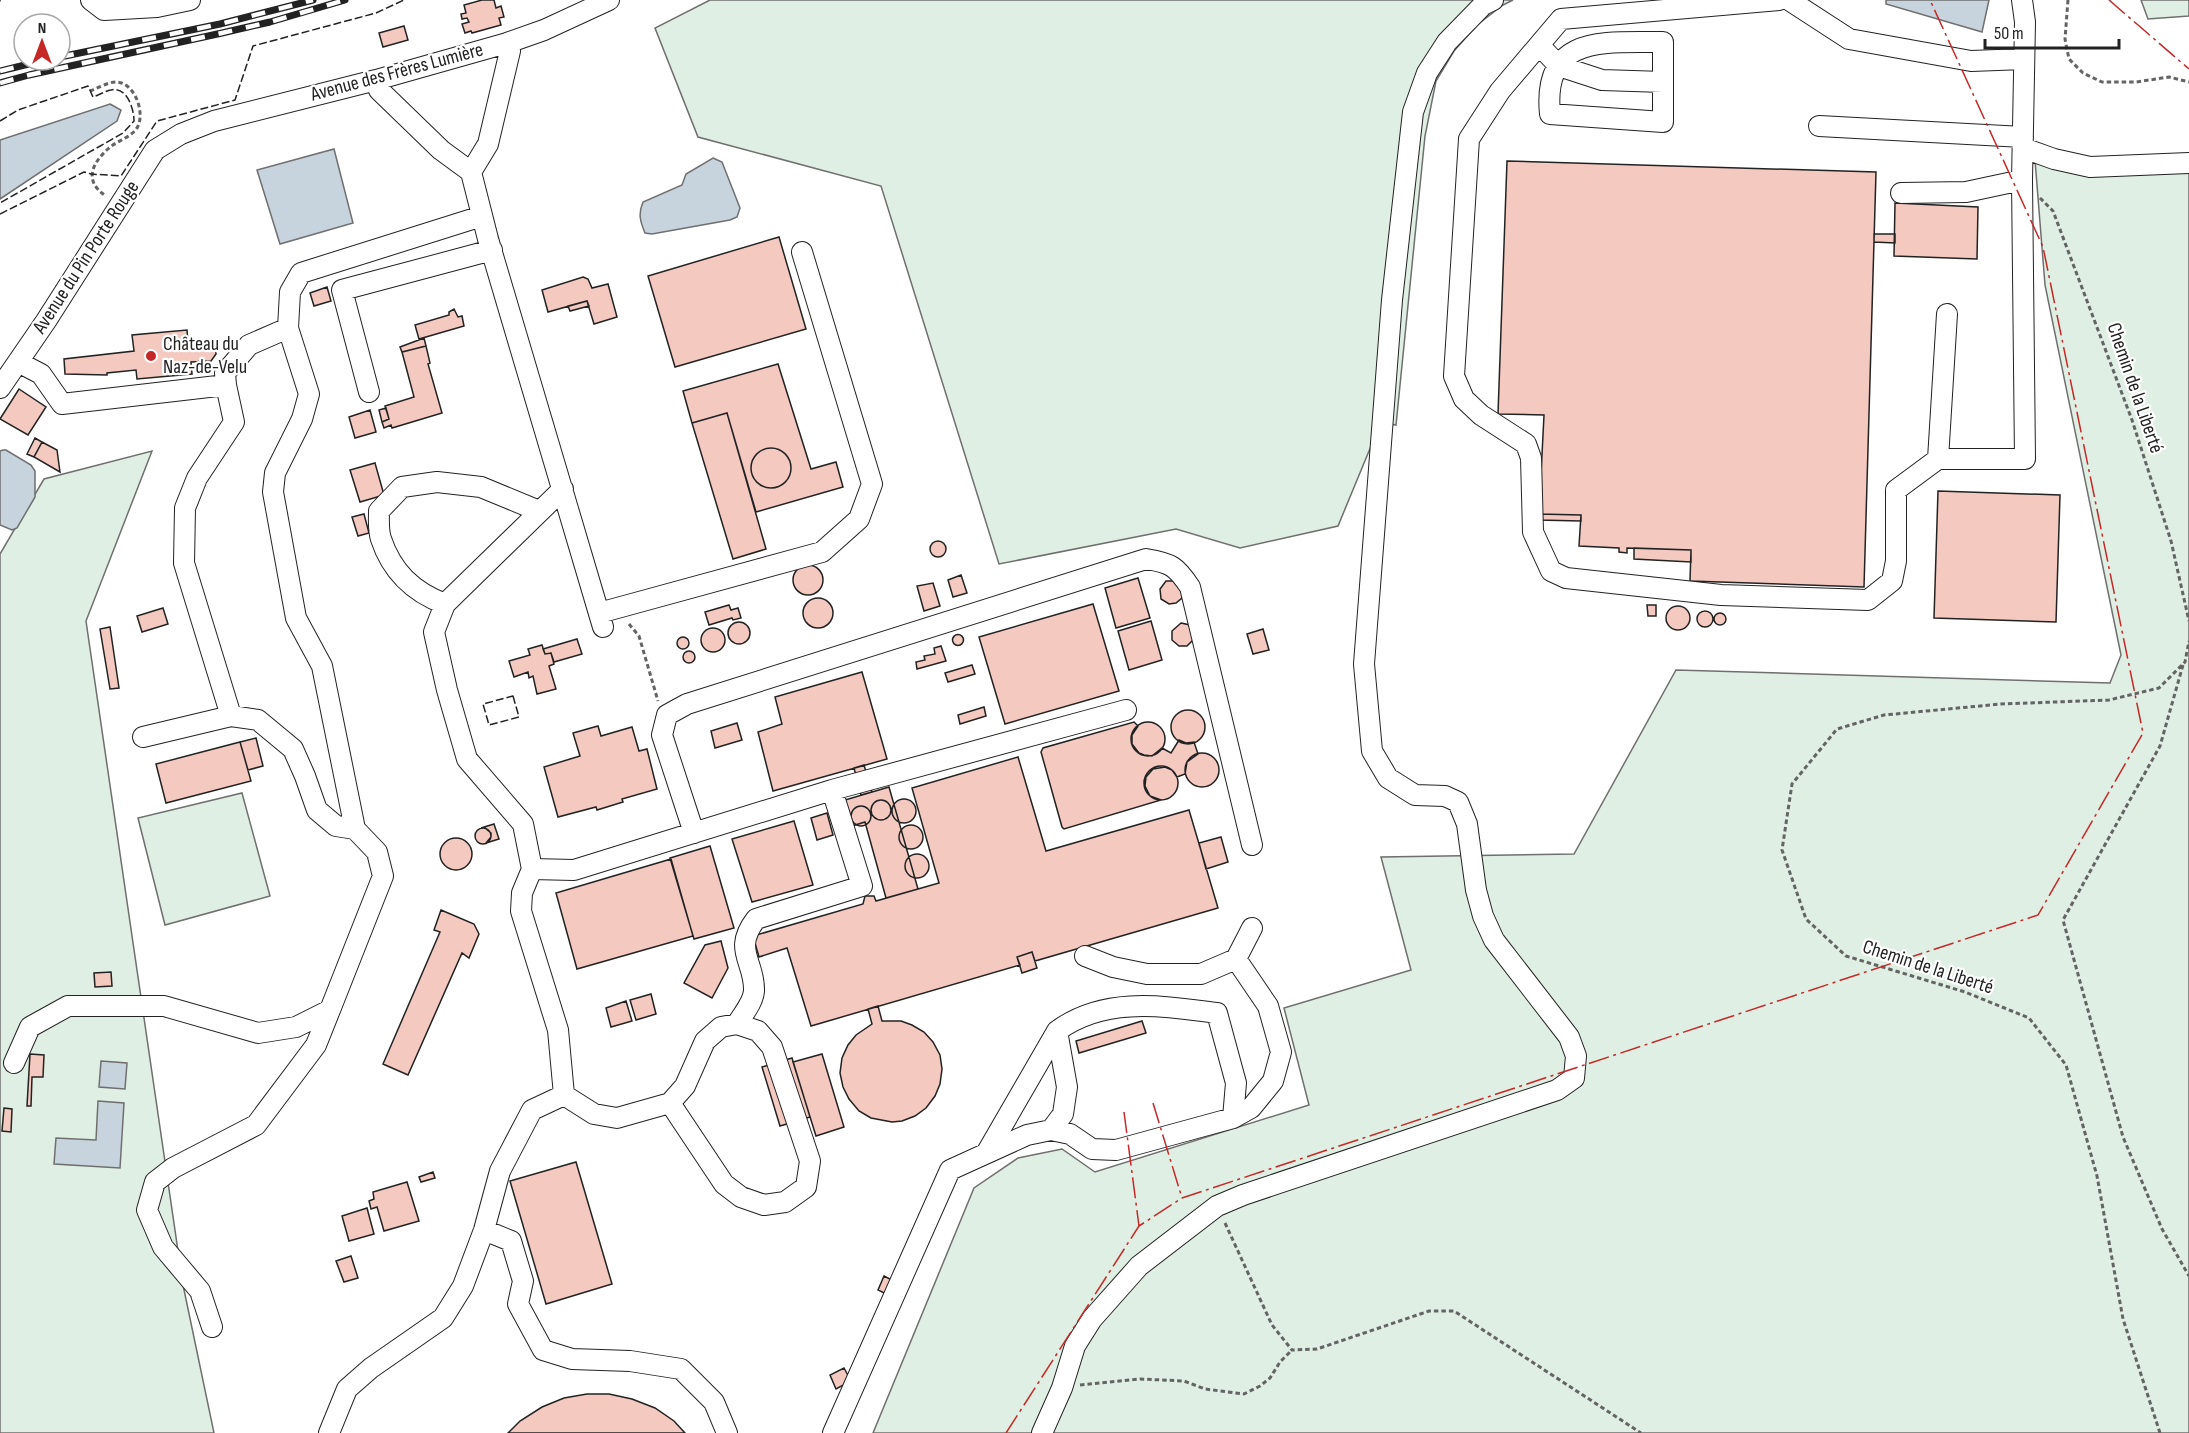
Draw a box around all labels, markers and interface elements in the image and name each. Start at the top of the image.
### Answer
north arrow [12,12,72,72]
scale bar [1985,12,2118,50]
text: N [38,19,46,38]
text: 50 m [1994,23,2024,44]
street label: Avenue des Frères Lumière [307,37,486,107]
street label: Avenue du Pin Porte Rouge [27,176,144,339]
street label: Chemin de la Liberté [2101,320,2169,456]
place label: Château du Naz-de-Velu [163,332,247,379]
marker: Château du Naz-de-Velu [144,349,158,363]
street label: Chemin de la Liberté [1860,935,1996,999]

